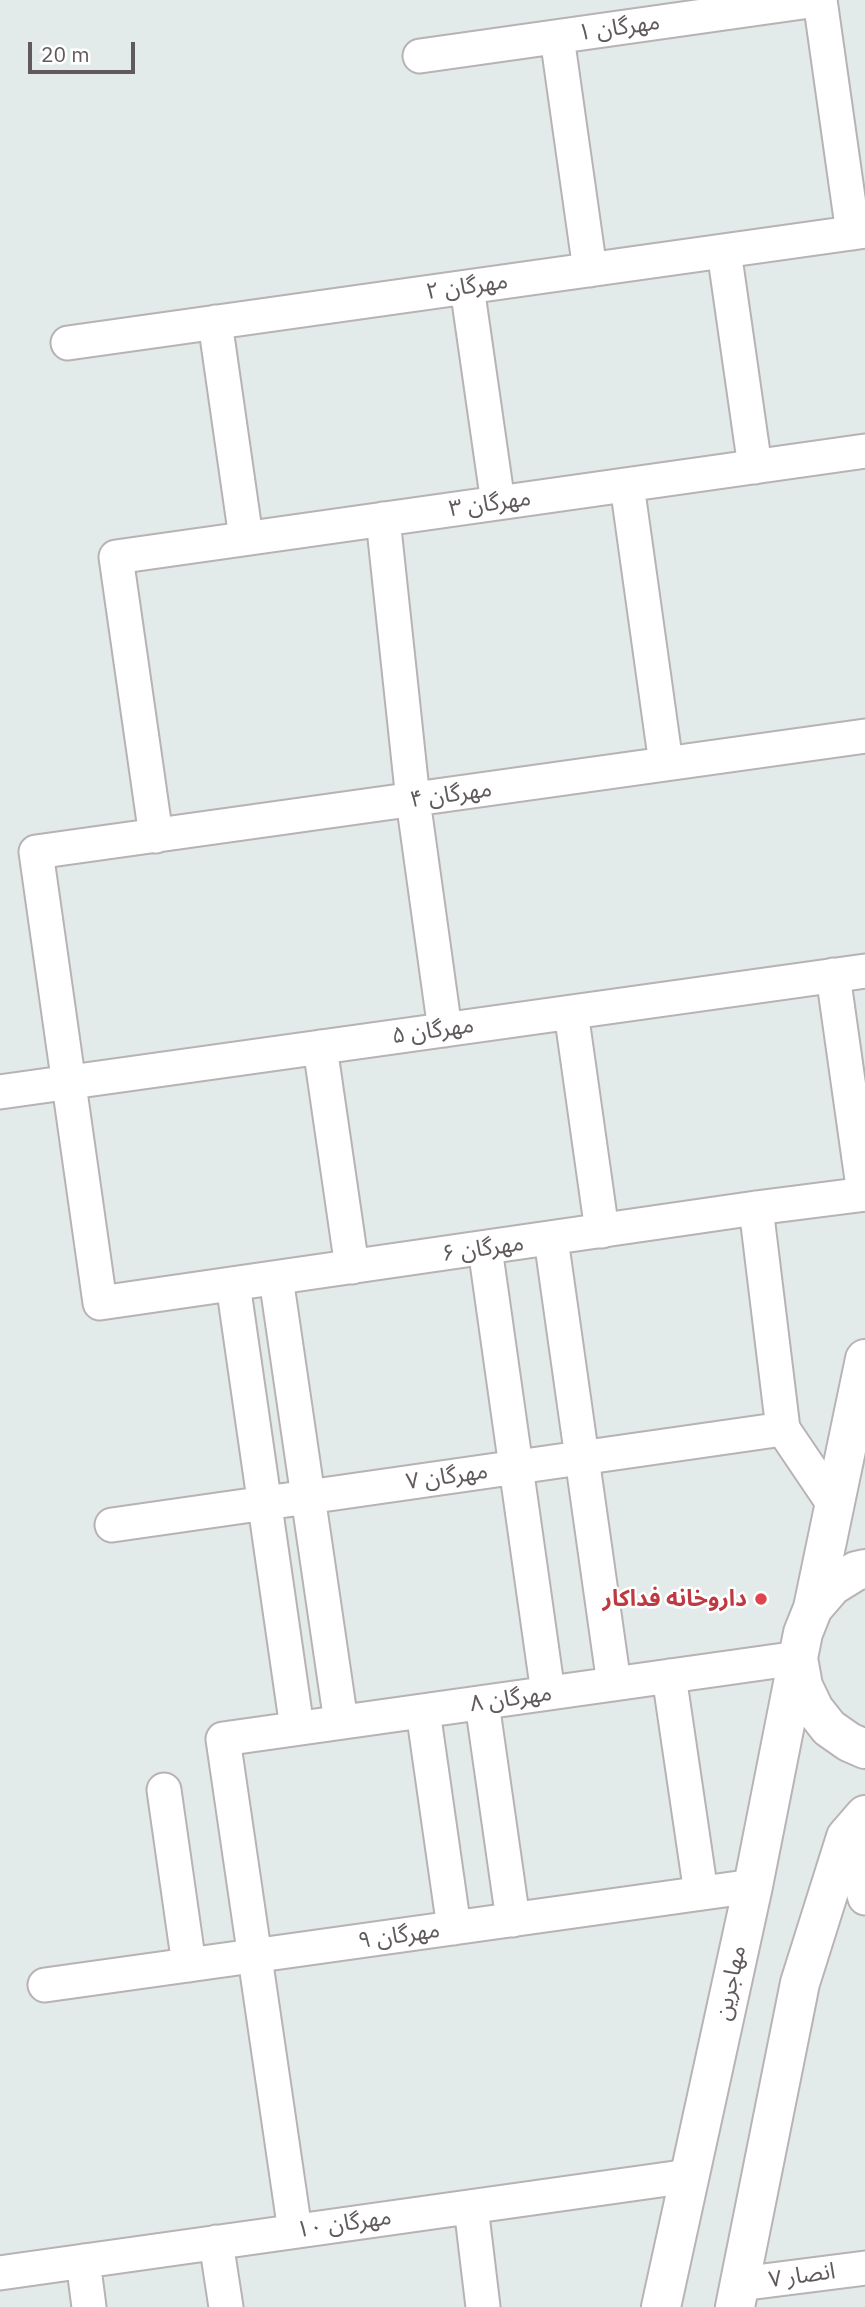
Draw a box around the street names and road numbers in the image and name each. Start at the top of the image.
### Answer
street label: مهرگان ۱ [576,9,662,47]
street label: مهرگان ۲ [424,268,510,306]
street label: مهرگان ۳ [447,485,533,523]
street label: مهرگان ۴ [408,776,494,814]
street label: مهرگان ۵ [390,1012,476,1050]
street label: مهرگان ۶ [440,1230,526,1268]
street label: مهرگان ۷ [404,1458,490,1496]
street label: مهرگان ۸ [468,1680,554,1718]
street label: مهرگان ۹ [356,1917,442,1955]
street label: مهاجرین [710,1943,752,2023]
street label: مهرگان ۱۰ [295,2204,393,2244]
street label: انصار ۷ [767,2258,837,2294]

